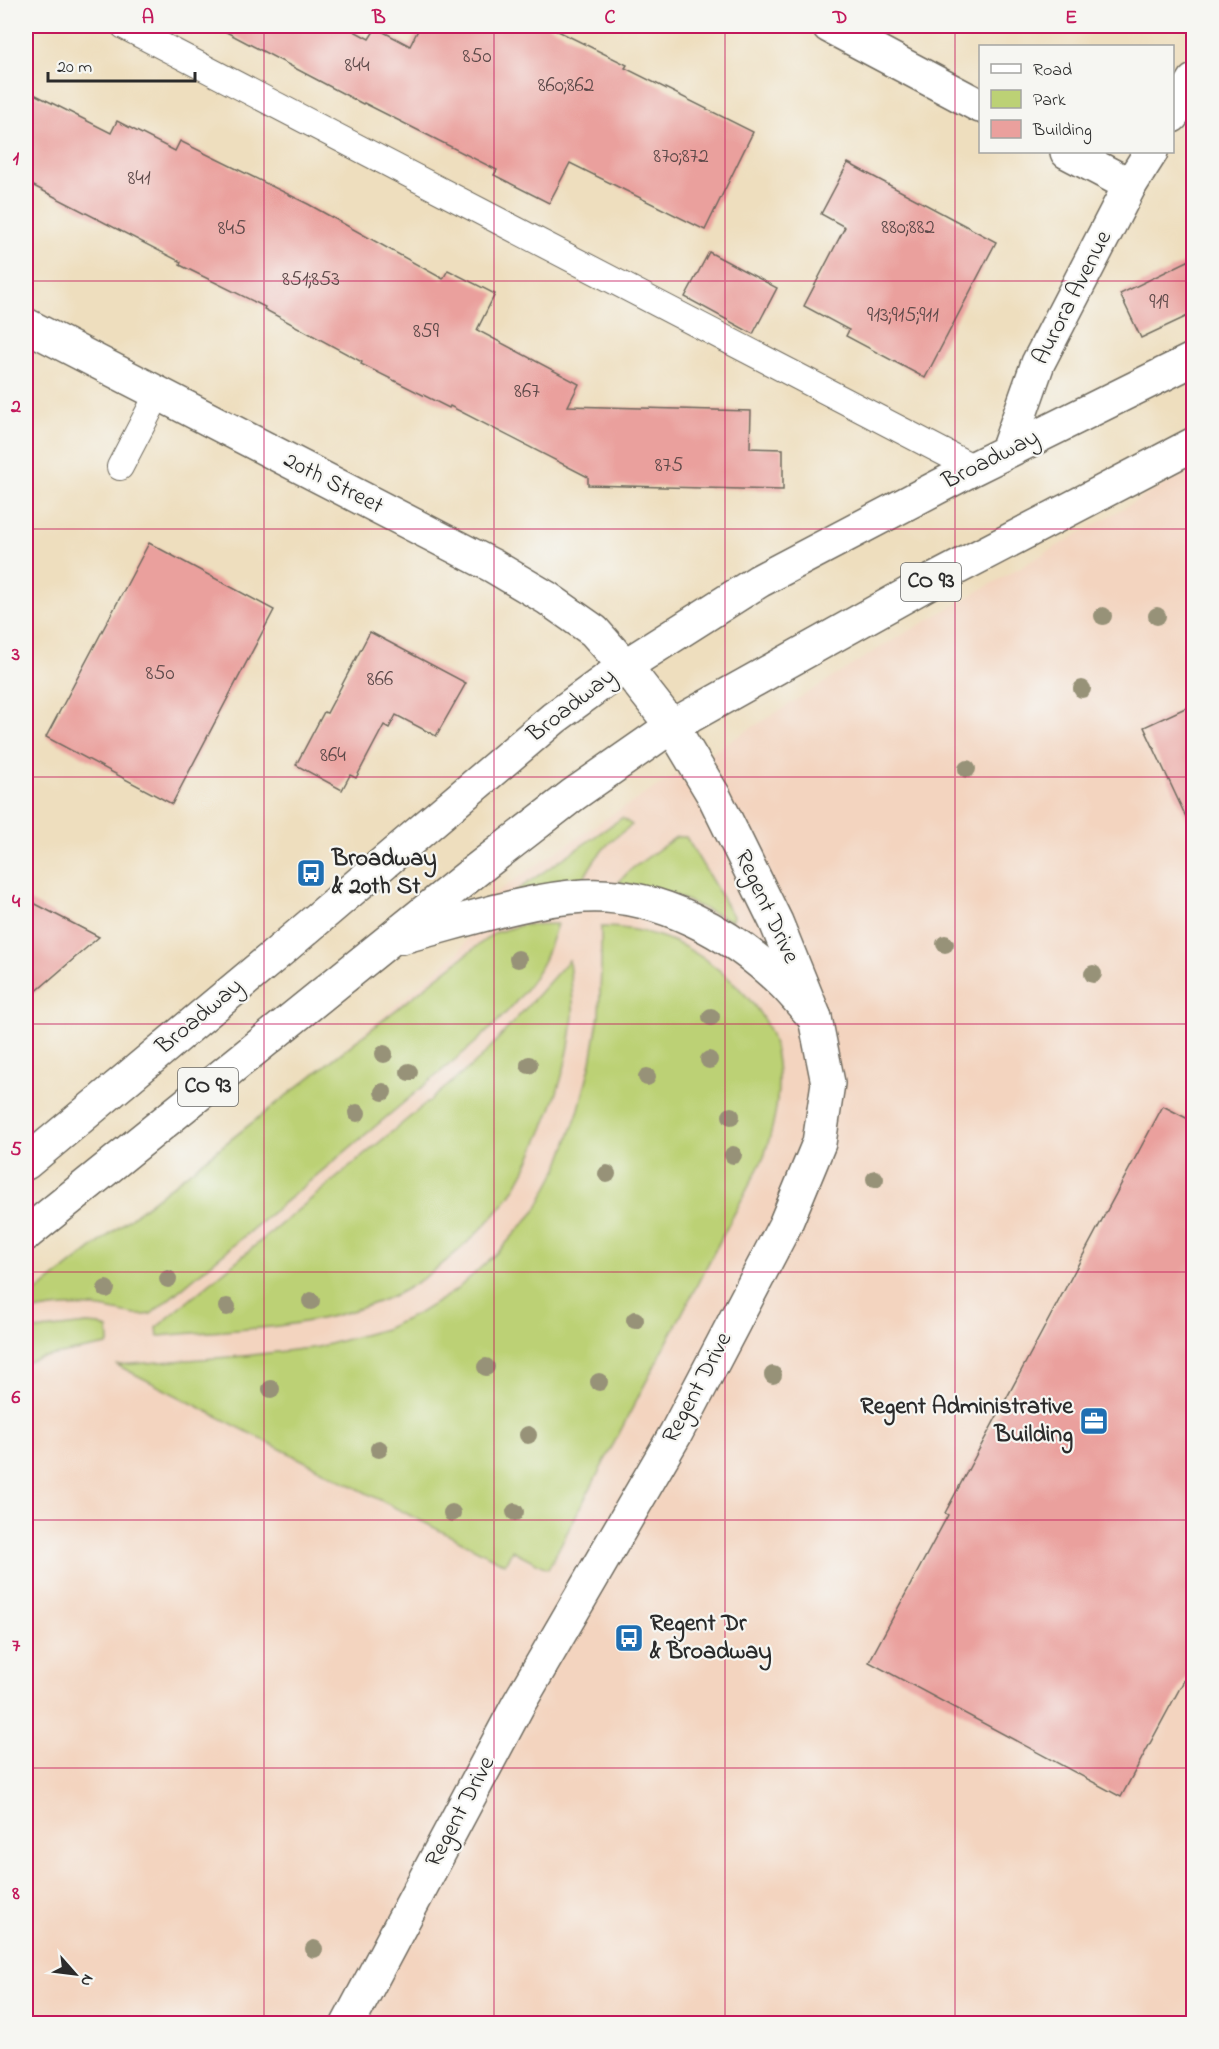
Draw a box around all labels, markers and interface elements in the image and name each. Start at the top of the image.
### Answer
text: A [142,4,154,33]
text: B [371,4,386,33]
text: C [605,4,616,33]
text: D [832,4,847,33]
text: E [1065,4,1077,33]
house number: 850 [463,42,491,72]
scale bar [48,45,195,83]
legend [979,45,1174,153]
house number: 844 [344,51,370,81]
text: 20 m [57,55,92,81]
text: Road [1033,58,1072,84]
house number: 860;862 [538,71,594,101]
text: Park [1033,88,1066,114]
text: Building [1032,118,1092,145]
house number: 870;872 [653,142,709,172]
text: 1 [13,145,20,174]
house number: 841 [127,164,151,194]
house number: 880;882 [881,213,935,243]
house number: 845 [218,214,246,244]
street label: Aurora Avenue [1024,225,1122,371]
house number: 851;853 [282,265,340,295]
house number: 919 [1149,288,1169,318]
house number: 913;915;911 [867,301,939,331]
house number: 859 [413,317,440,347]
house number: 867 [514,377,540,407]
text: 2 [10,393,21,422]
street label: Broadway [936,421,1046,501]
street label: 20th Street [277,444,389,524]
house number: 875 [655,451,683,481]
road number: CO 93 [901,563,961,601]
text: 3 [11,641,20,670]
house number: 850 [146,659,174,689]
street label: Broadway [519,660,625,753]
house number: 866 [367,665,393,695]
house number: 864 [320,741,346,771]
place label: Broadway & 20th St [331,842,437,905]
street label: Regent Drive [724,845,808,970]
bus stop icon: Broadway & 20th St [295,857,327,889]
text: 4 [12,888,21,917]
street label: Broadway [148,970,252,1065]
road number: CO 93 [178,1068,238,1106]
text: 5 [10,1136,22,1165]
street label: Regent Drive [654,1326,742,1450]
text: 6 [12,1384,21,1413]
place label: Regent Administrative Building [860,1390,1074,1454]
office icon: Regent Administrative Building [1078,1405,1110,1437]
place label: Regent Dr & Broadway [649,1607,772,1671]
bus stop icon: Regent Dr & Broadway [613,1622,645,1654]
text: 7 [12,1632,21,1661]
street label: Regent Drive [417,1750,505,1874]
text: 8 [11,1880,20,1909]
north arrow [45,1944,105,2004]
text: N [73,1970,100,1991]

